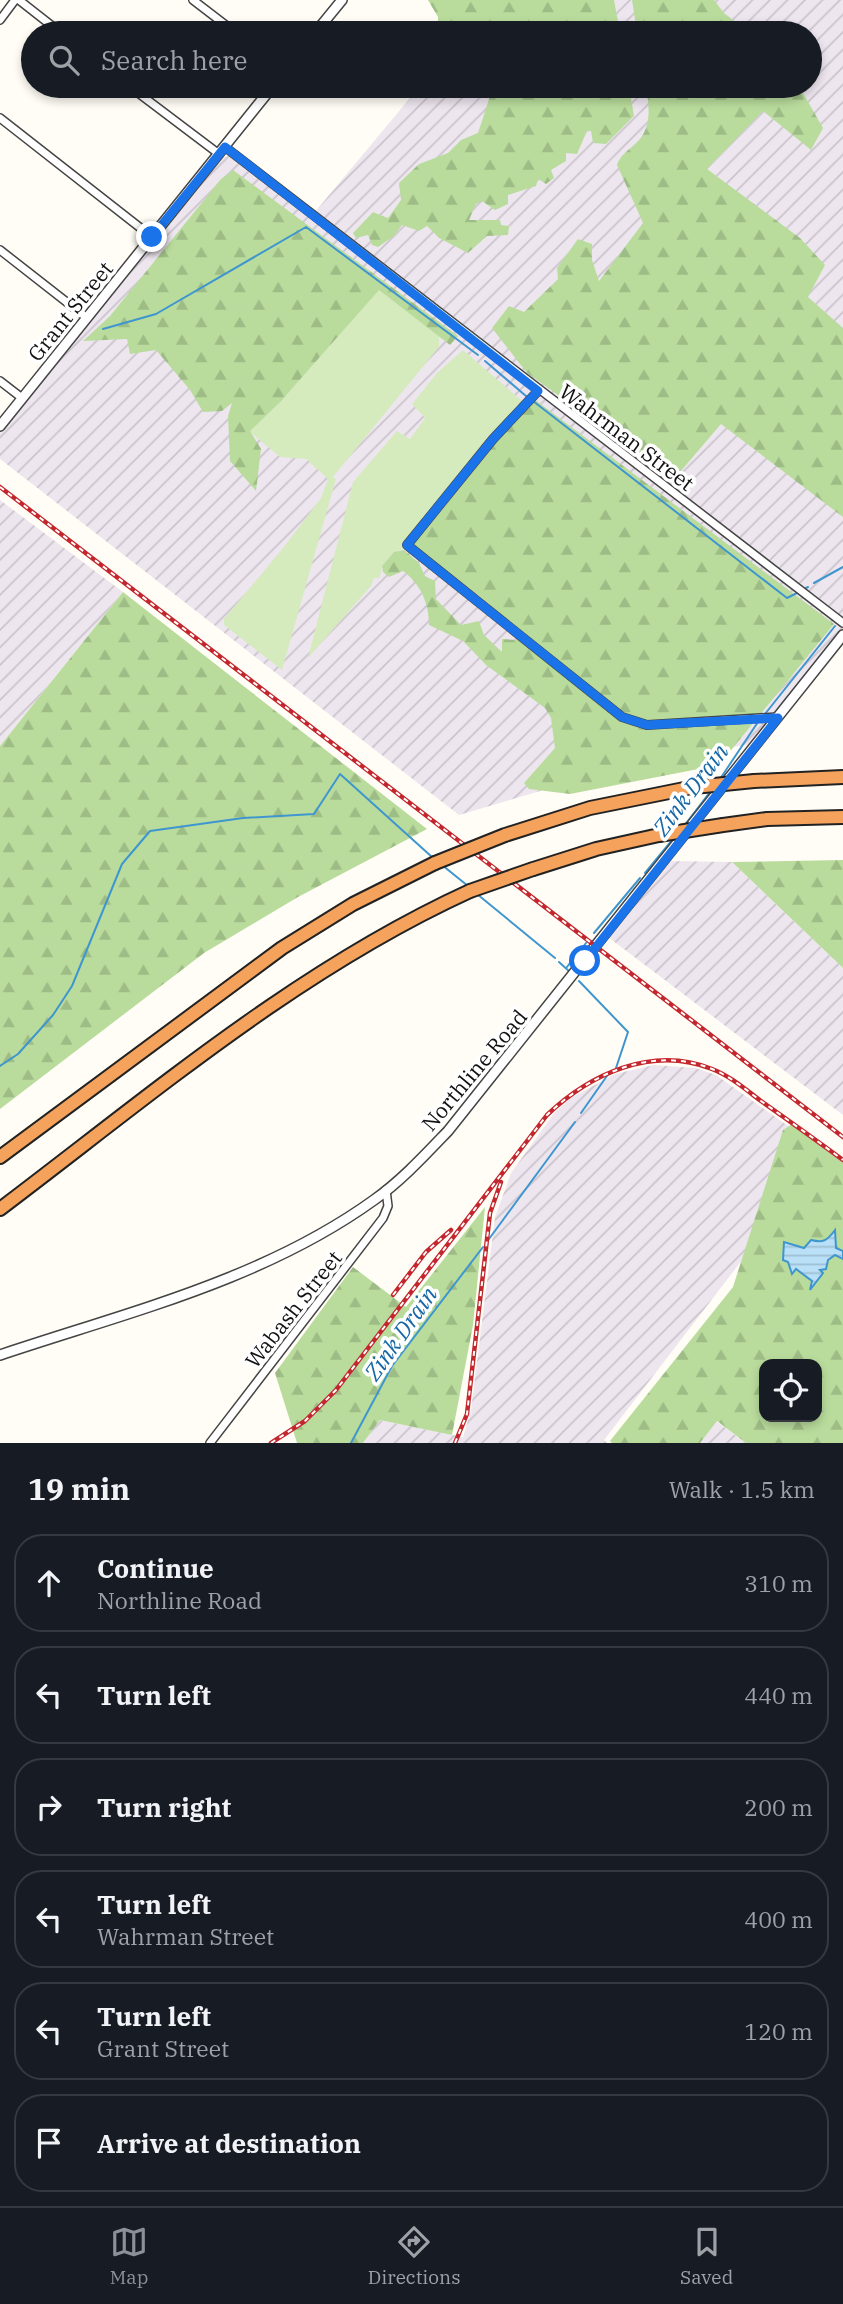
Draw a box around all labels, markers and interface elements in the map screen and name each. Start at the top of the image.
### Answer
search box [21,21,822,98]
icon: search [45,41,83,79]
text: Search here [101,43,247,77]
route end [136,221,167,252]
street label: Grant Street [21,255,119,367]
street label: Wahrman Street [554,377,700,497]
water label: Zink Drain [645,737,734,842]
route start [569,945,600,976]
street label: Northline Road [415,1003,533,1137]
street label: Wabash Street [238,1245,348,1373]
water label: Zink Drain [356,1280,443,1387]
map controls [759,1359,822,1422]
button: locate [759,1359,822,1422]
text: 19 min [28,1469,130,1508]
text: Walk · 1.5 km [669,1474,815,1504]
text: Continue [97,1551,214,1585]
icon: ahead [30,1564,68,1602]
text: 310 m [744,1568,813,1598]
text: Northline Road [97,1585,262,1615]
icon: left [30,1676,68,1714]
text: Turn left [97,1678,211,1712]
text: 440 m [744,1680,813,1710]
icon: right [30,1788,68,1826]
text: Turn right [97,1790,231,1824]
text: 200 m [744,1792,813,1822]
text: Turn left [97,1887,211,1921]
icon: left [30,1900,68,1938]
text: 400 m [744,1904,813,1934]
text: Wahrman Street [97,1921,274,1951]
text: Turn left [97,1999,211,2033]
icon: left [30,2012,68,2050]
text: 120 m [744,2016,813,2046]
text: Grant Street [97,2033,229,2063]
icon: arrive [30,2124,68,2162]
text: Arrive at destination [97,2126,361,2160]
tab: Map [110,2223,148,2289]
tab: Directions [368,2223,461,2289]
tab: Saved [680,2223,733,2289]

